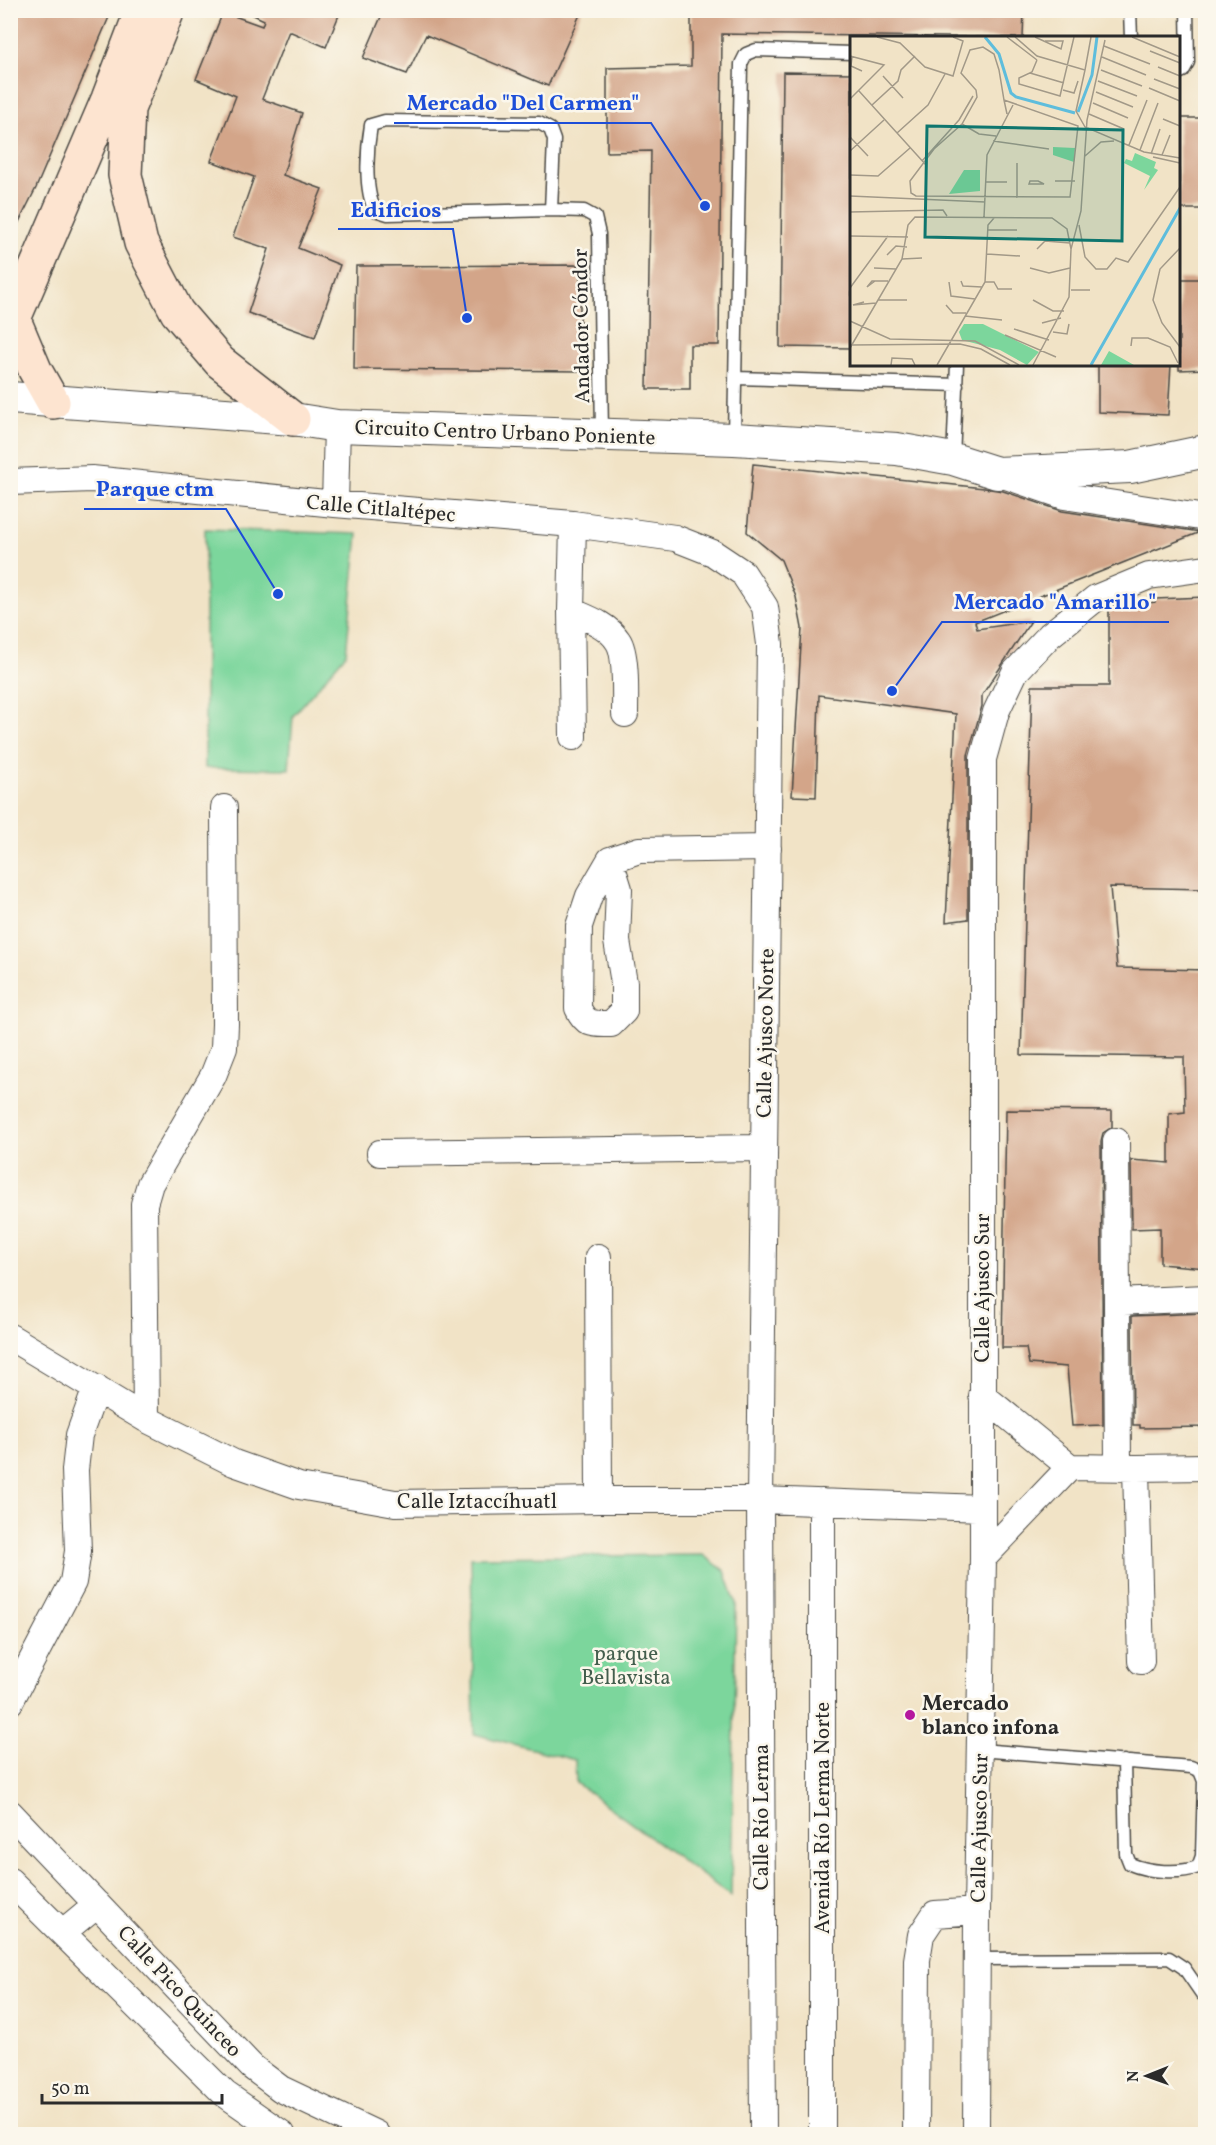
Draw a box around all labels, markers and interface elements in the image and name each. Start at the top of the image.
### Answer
inset map [850,36,1180,366]
callout: Mercado "Del Carmen" [394,83,651,123]
text: Mercado "Del Carmen" [407,89,639,120]
callout: Edificios [338,189,453,229]
text: Edificios [351,196,441,227]
street label: Andador Cóndor [567,248,598,404]
street label: Circuito Centro Urbano Poniente [354,414,656,453]
callout: Parque ctm [84,469,226,509]
text: Parque ctm [96,475,214,506]
street label: Calle Citlaltépec [305,489,457,530]
callout: Mercado "Amarillo" [942,582,1169,622]
text: Mercado "Amarillo" [954,588,1156,619]
street label: Calle Ajusco Norte [751,948,782,1118]
street label: Calle Ajusco Sur [969,1213,998,1363]
street label: Calle Iztaccíhuatl [397,1488,557,1517]
park label: parque Bellavista [581,1640,671,1693]
place label: Mercado blanco infona [922,1690,1059,1743]
street label: Avenida Río Lerma Norte [809,1702,838,1934]
marker: Mercado blanco infona [903,1708,917,1722]
street label: Calle Río Lerma [748,1744,777,1890]
street label: Calle Ajusco Sur [965,1753,996,1903]
street label: Calle Pico Quinceo [110,1920,248,2064]
north arrow [1117,2046,1177,2106]
scale bar [42,2067,222,2105]
text: N [1123,2070,1145,2082]
text: 50 m [51,2077,90,2102]

